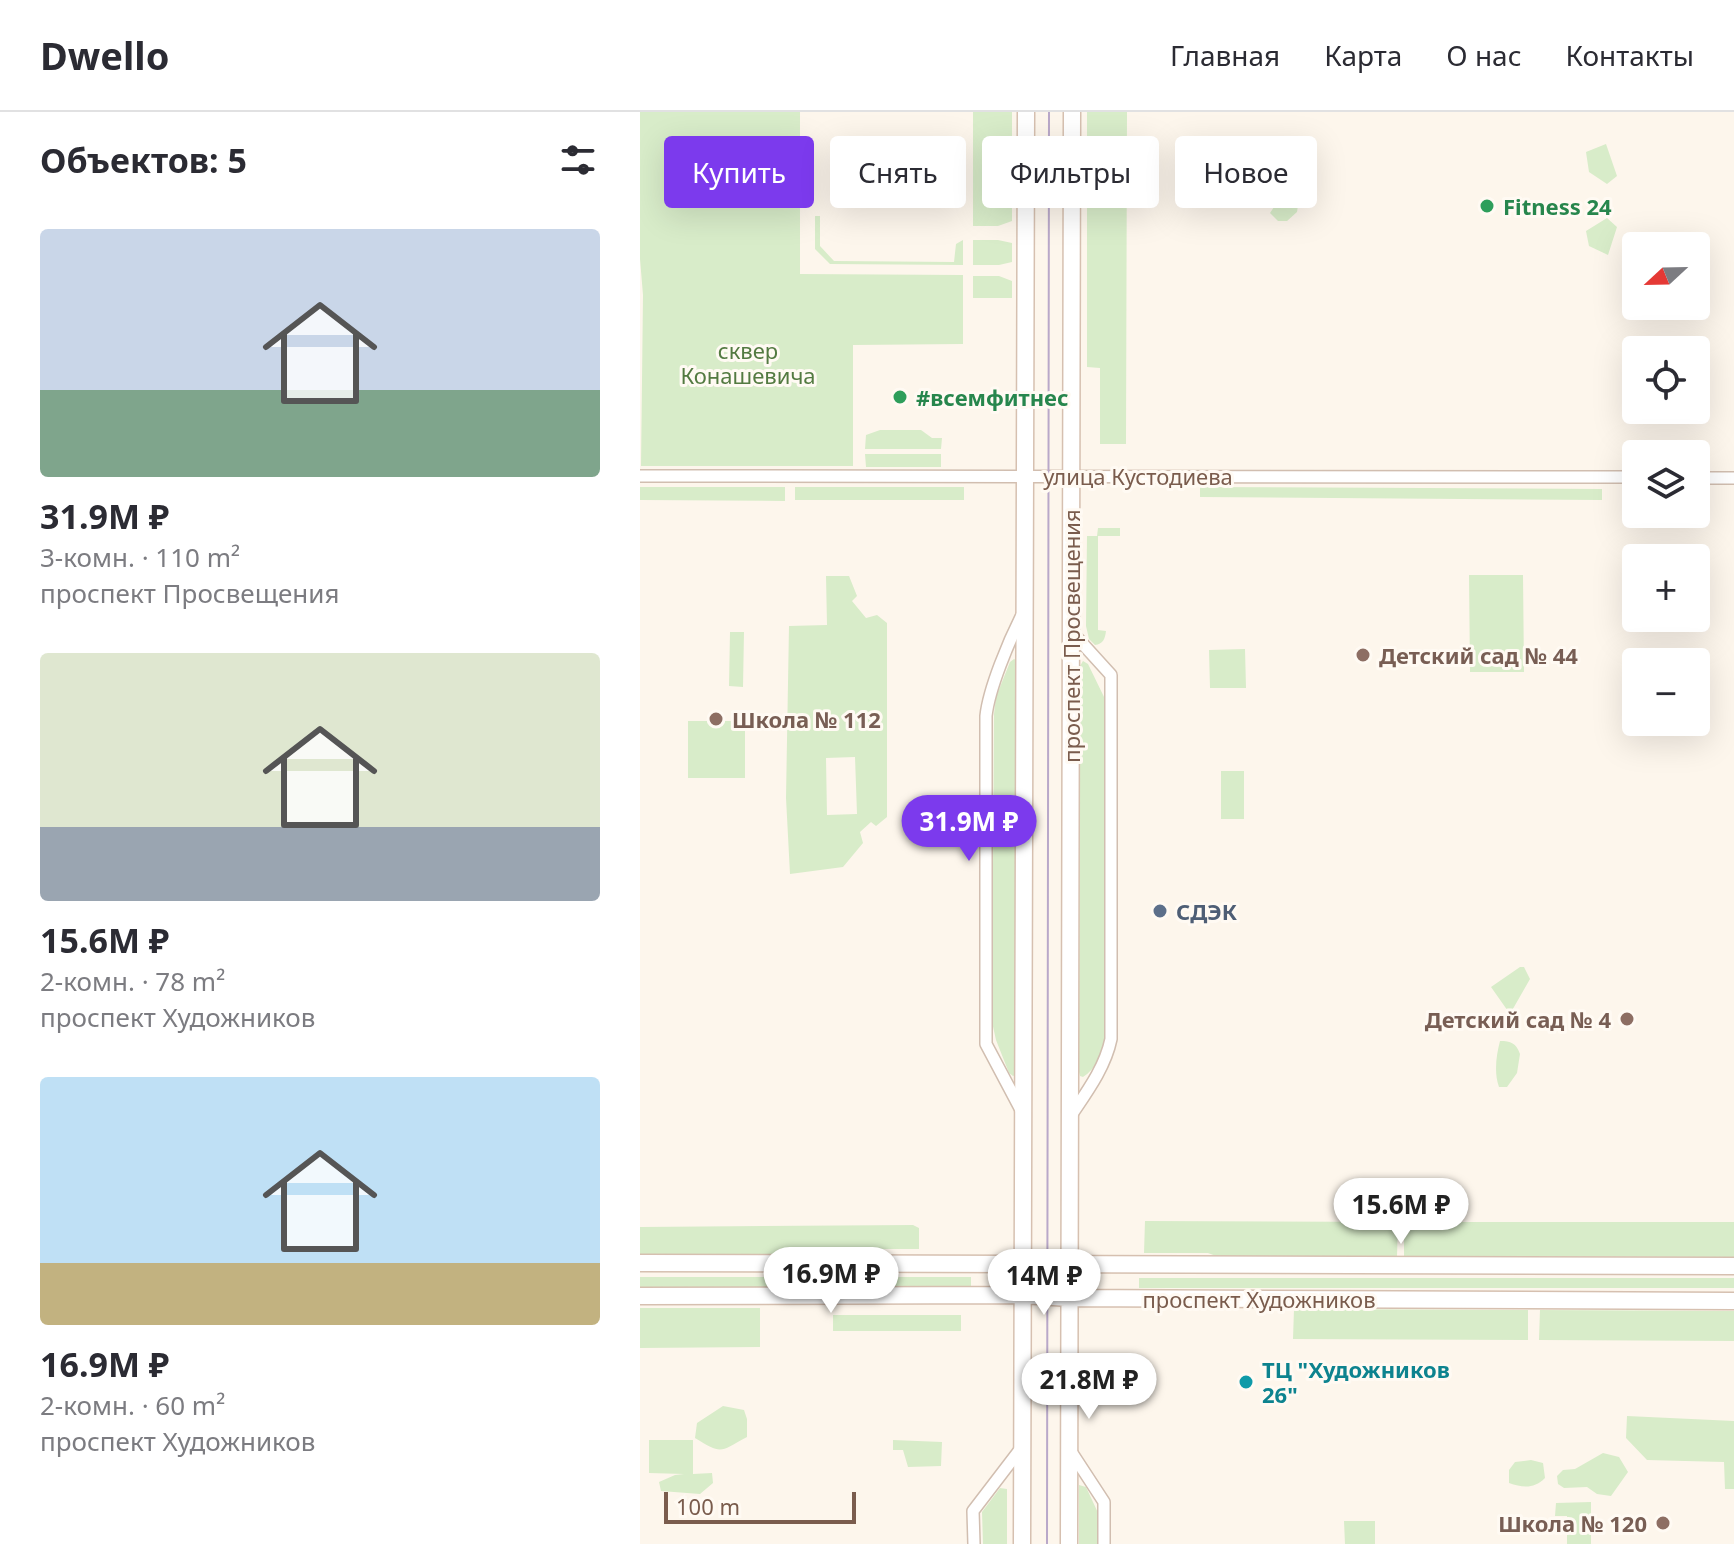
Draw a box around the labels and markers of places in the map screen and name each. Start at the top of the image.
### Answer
place label: Fitness 24 [1503,191,1612,221]
marker: Fitness 24 [1478,197,1496,215]
place label: #всемфитнес [916,382,1068,412]
marker: #всемфитнес [891,388,909,406]
place label: Детский сад № 44 [1379,640,1578,670]
marker: Детский сад № 44 [1354,646,1372,664]
place label: Школа № 112 [732,704,881,734]
marker: Школа № 112 [707,710,725,728]
pin: 31.9M ₽ [895,795,1043,863]
place label: СДЭК [1176,896,1238,926]
marker: СДЭК [1151,902,1169,920]
place label: Детский сад № 4 [1425,1004,1611,1034]
marker: Детский сад № 4 [1618,1010,1636,1028]
pin: 15.6M ₽ [1327,1178,1475,1246]
pin: 16.9M ₽ [757,1247,905,1315]
pin: 14M ₽ [988,1249,1100,1317]
pin: 21.8M ₽ [1015,1353,1163,1421]
place label: ТЦ "Художников 26" [1262,1354,1450,1409]
marker: ТЦ "Художников 26" [1237,1373,1255,1391]
place label: Школа № 120 [1498,1508,1647,1538]
marker: Школа № 120 [1654,1514,1672,1532]

